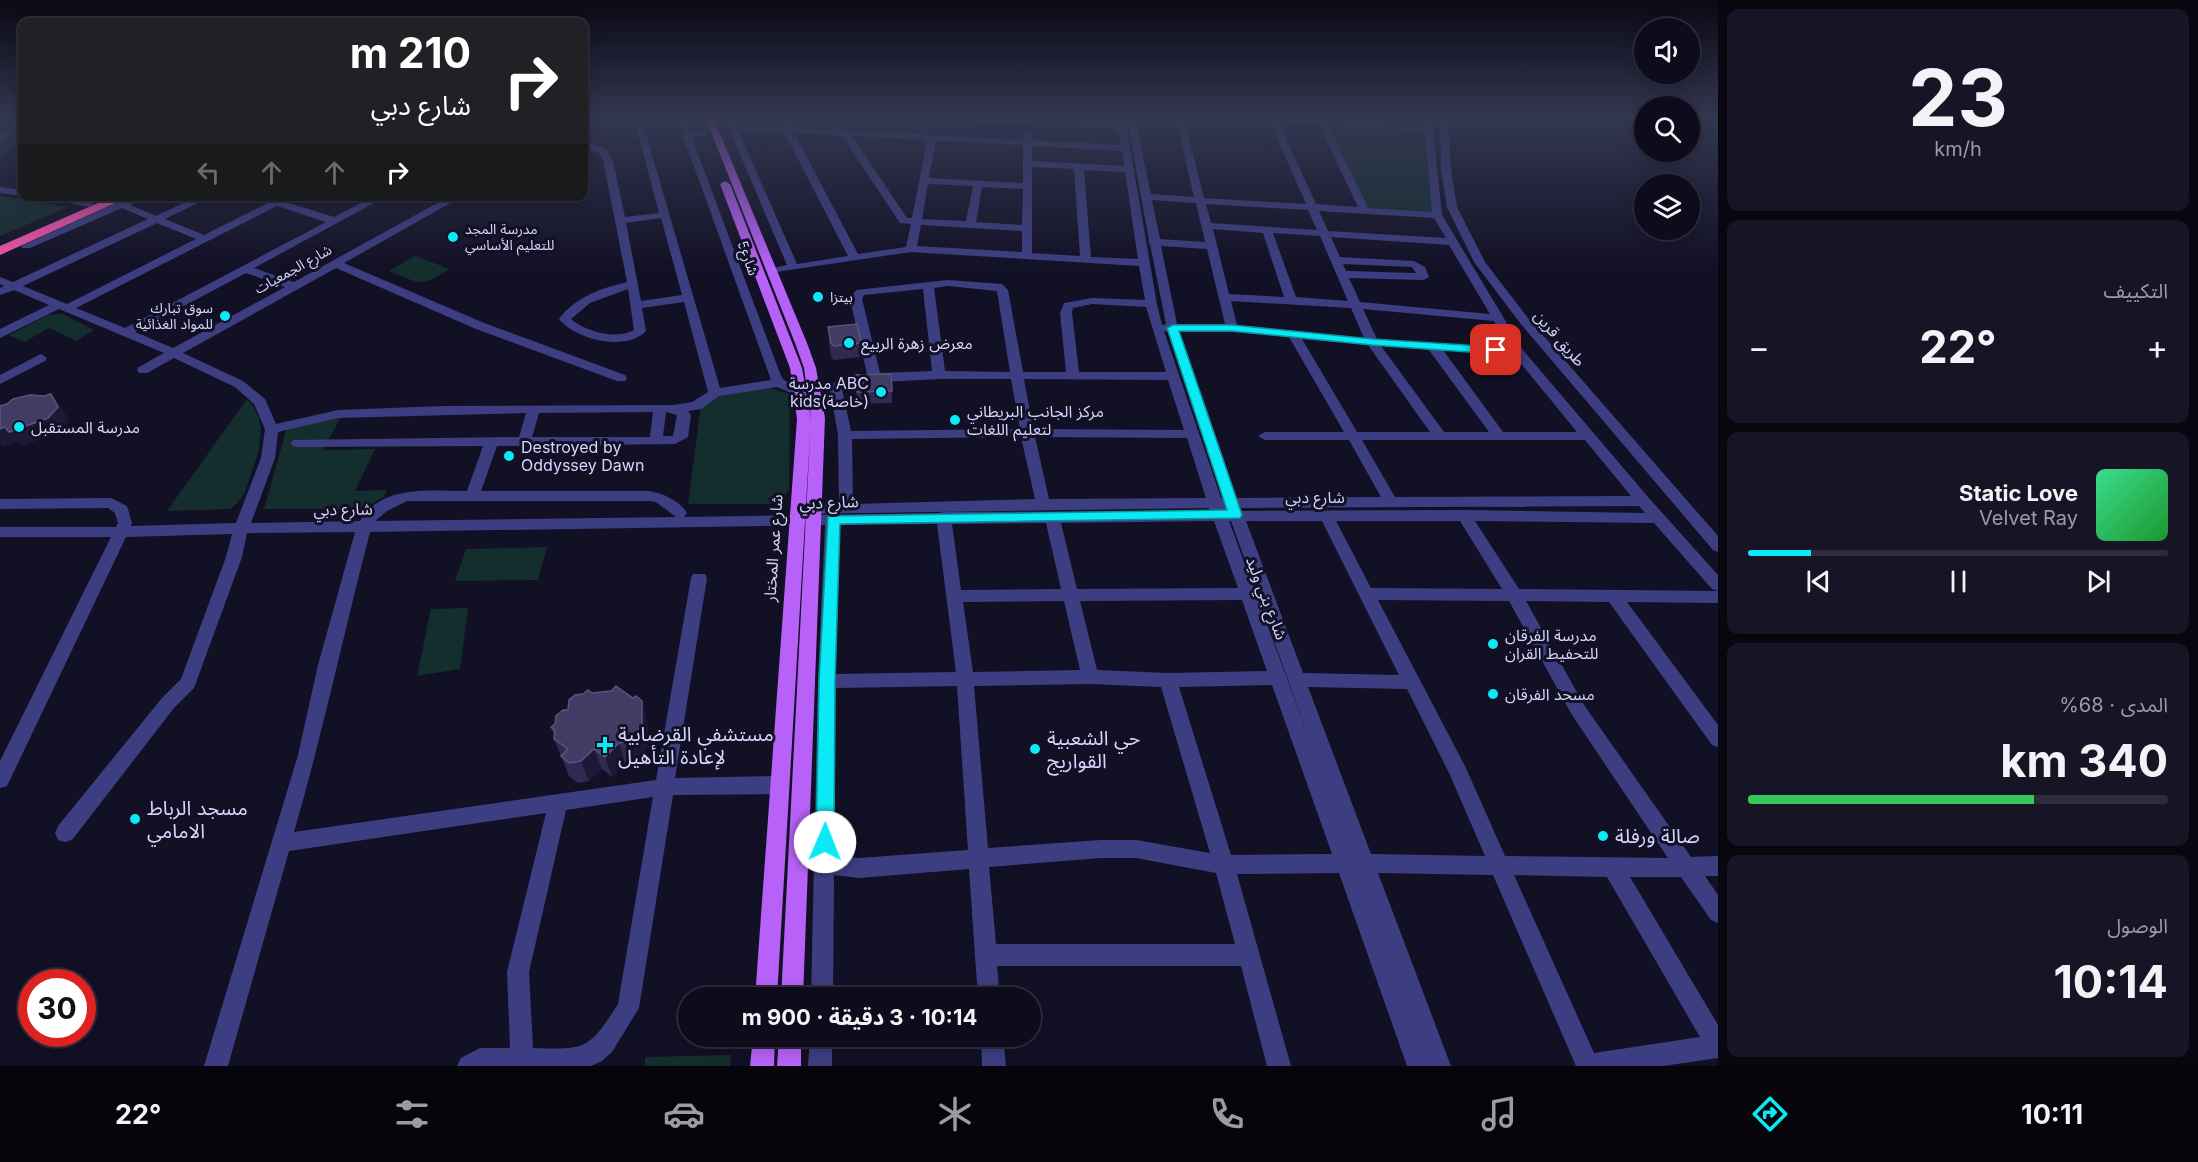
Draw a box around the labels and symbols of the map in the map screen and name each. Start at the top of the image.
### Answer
place label: مدرسة المجد للتعليم الأساسي [465,220,554,256]
marker: مدرسة المجد للتعليم الأساسي [446,230,460,244]
street label: شارع5 [732,238,763,279]
street label: شارع الجمعيات [251,240,336,299]
place label: بيتزا [830,288,853,306]
marker: بيتزا [811,290,825,304]
place label: سوق تبارك للمواد الغذائية [136,299,213,333]
street label: طريق قرين [1529,306,1590,371]
marker: سوق تبارك للمواد الغذائية [218,309,232,323]
pin [1470,324,1521,375]
place label: معرض زهرة الربيع [861,333,973,356]
marker: معرض زهرة الربيع [842,336,856,350]
place label: مدرسة ABC kids(خاصة) [789,373,869,411]
marker: مدرسة ABC kids(خاصة) [874,385,888,399]
place label: مركز الجانب البريطاني لتعليم اللغات [967,401,1104,442]
marker: مركز الجانب البريطاني لتعليم اللغات [948,413,962,427]
place label: مدرسة المستقبل [31,417,140,437]
marker: مدرسة المستقبل [12,420,26,434]
place label: Destroyed by Oddyssey Dawn [521,437,644,475]
marker: Destroyed by Oddyssey Dawn [502,449,516,463]
street label: شارع دبي [1285,487,1345,510]
street label: شارع دبي [799,491,859,516]
street label: شارع عمر المختار [759,494,790,604]
street label: شارع دبي [313,498,373,523]
street label: شارع بني وليد [1239,554,1292,644]
place label: مدرسة الفرقان للتحفيط القران [1505,625,1598,663]
marker: مدرسة الفرقان للتحفيط القران [1486,637,1500,651]
place label: مسحد الفرقان [1505,684,1595,704]
marker: مسحد الفرقان [1486,687,1500,701]
place label: مستشفي القرضابية لإعادة التأهيل [618,722,774,770]
place label: حي الشعبية القواريج [1047,726,1141,776]
marker: مستشفي القرضابية لإعادة التأهيل [596,736,614,754]
marker: حي الشعبية القواريج [1028,742,1042,756]
place label: مسجد الرباط الامامي [147,796,248,847]
position arrow [793,810,857,874]
marker: مسجد الرباط الامامي [128,812,142,826]
place label: صالة ورفلة [1615,824,1700,848]
marker: صالة ورفلة [1596,829,1610,843]
speed limit sign: 30 [18,969,96,1047]

